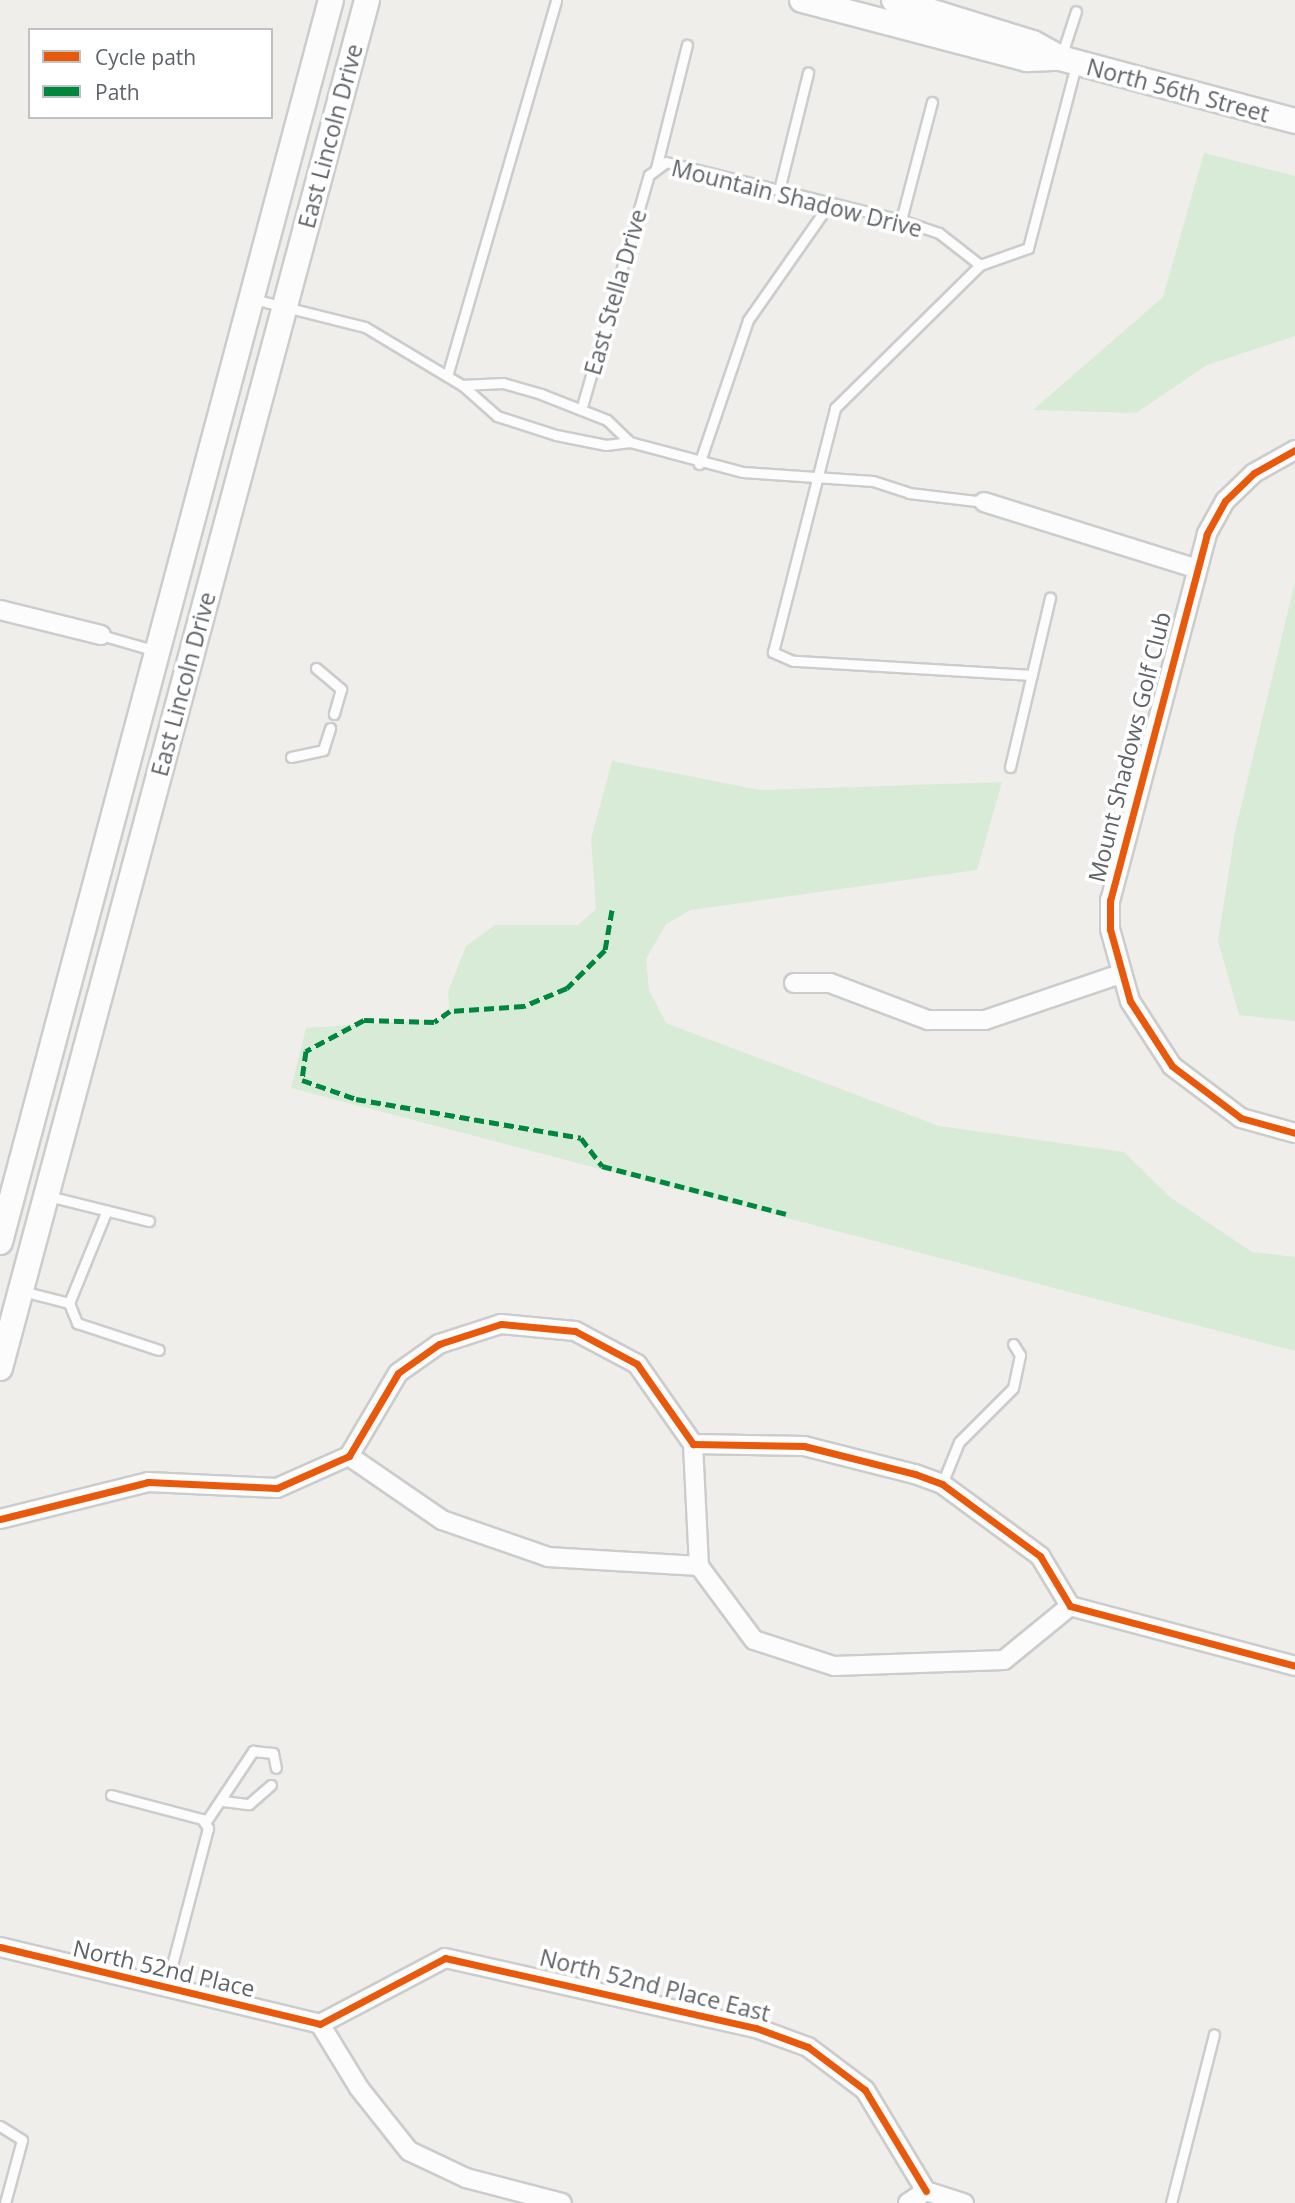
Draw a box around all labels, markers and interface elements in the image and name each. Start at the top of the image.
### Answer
legend [28,28,273,119]
street label: East Lincoln Drive [292,41,368,231]
text: Cycle path [95,43,196,71]
street label: North 56th Street [1084,52,1272,128]
text: Path [95,78,140,106]
street label: Mountain Shadow Drive [669,154,925,242]
street label: East Stella Drive [578,206,652,378]
street label: East Lincoln Drive [145,589,221,779]
street label: Mount Shadows Golf Club [1082,609,1176,885]
street label: North 52nd Place [70,1934,258,2002]
street label: North 52nd Place East [537,1943,773,2027]

